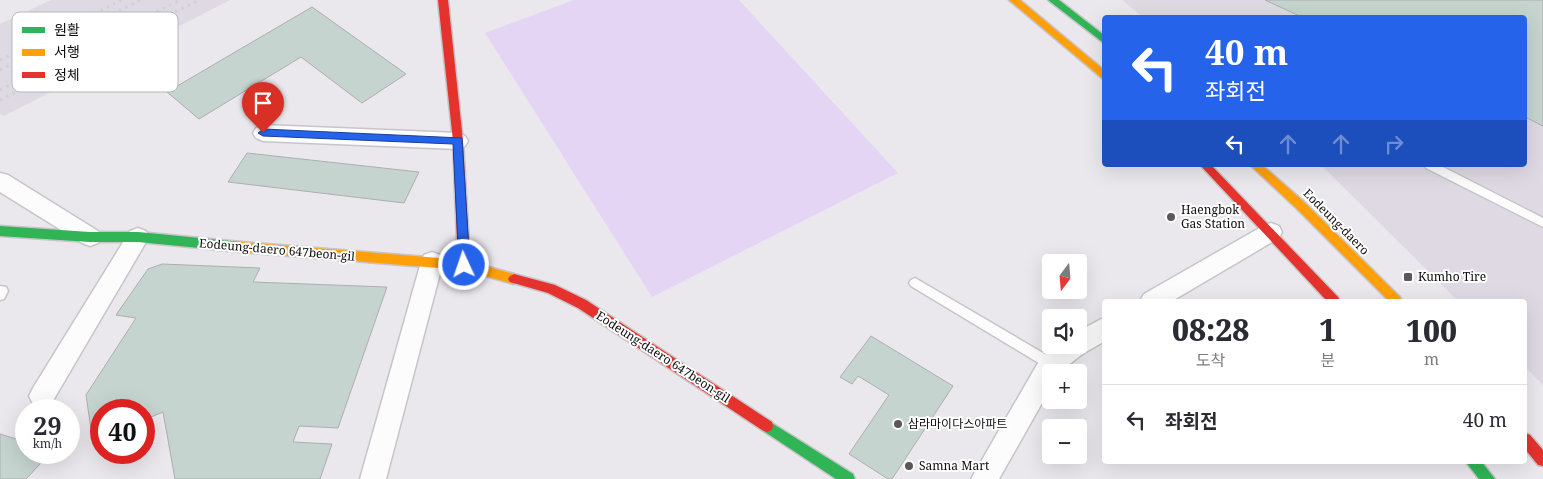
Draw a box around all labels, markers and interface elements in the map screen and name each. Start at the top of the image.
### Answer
legend [12,12,178,92]
text: 원활 [54,20,80,39]
text: 40 m [1205,28,1288,75]
icon: left [1122,35,1187,100]
text: 서행 [54,42,80,61]
text: 정체 [54,65,80,84]
text: 좌회전 [1205,75,1266,105]
pin [242,82,284,133]
icon: arrive [249,89,277,117]
icon: left [1221,130,1249,158]
icon: ahead [1274,130,1302,158]
icon: ahead [1327,130,1355,158]
icon: right [1380,130,1408,158]
street label: Eodeung-daero [1300,185,1373,258]
place label: Haengbok Gas Station [1181,201,1245,232]
marker: Haengbok Gas Station [1165,211,1177,223]
street label: Eodeung-daero 647beon-gil [198,234,356,265]
position arrow [437,238,489,290]
north arrow [1042,254,1088,299]
map controls [1042,254,1087,464]
place label: Kumho Tire [1418,268,1486,285]
marker: Kumho Tire [1402,271,1414,283]
street label: Eodeung-daero 647beon-gil [593,307,734,406]
button: sound [1042,309,1087,354]
text: 08:28 [1172,309,1249,350]
text: 1 [1319,309,1336,350]
text: 100 [1406,310,1457,351]
text: m [1424,348,1439,370]
text: 도착 [1196,349,1225,371]
text: 분 [1320,349,1335,371]
button: + [1042,364,1087,409]
speed limit sign: 40 [90,399,155,464]
icon: left [1122,406,1150,434]
text: 40 m [1463,407,1507,433]
text: 29 [33,408,62,442]
text: 좌회전 [1165,408,1217,434]
place label: 삼라마이다스아파트 [908,415,1007,432]
marker: 삼라마이다스아파트 [892,418,904,430]
button: − [1042,419,1087,464]
text: km/h [33,435,62,452]
place label: Samna Mart [919,457,989,474]
marker: Samna Mart [903,460,915,472]

